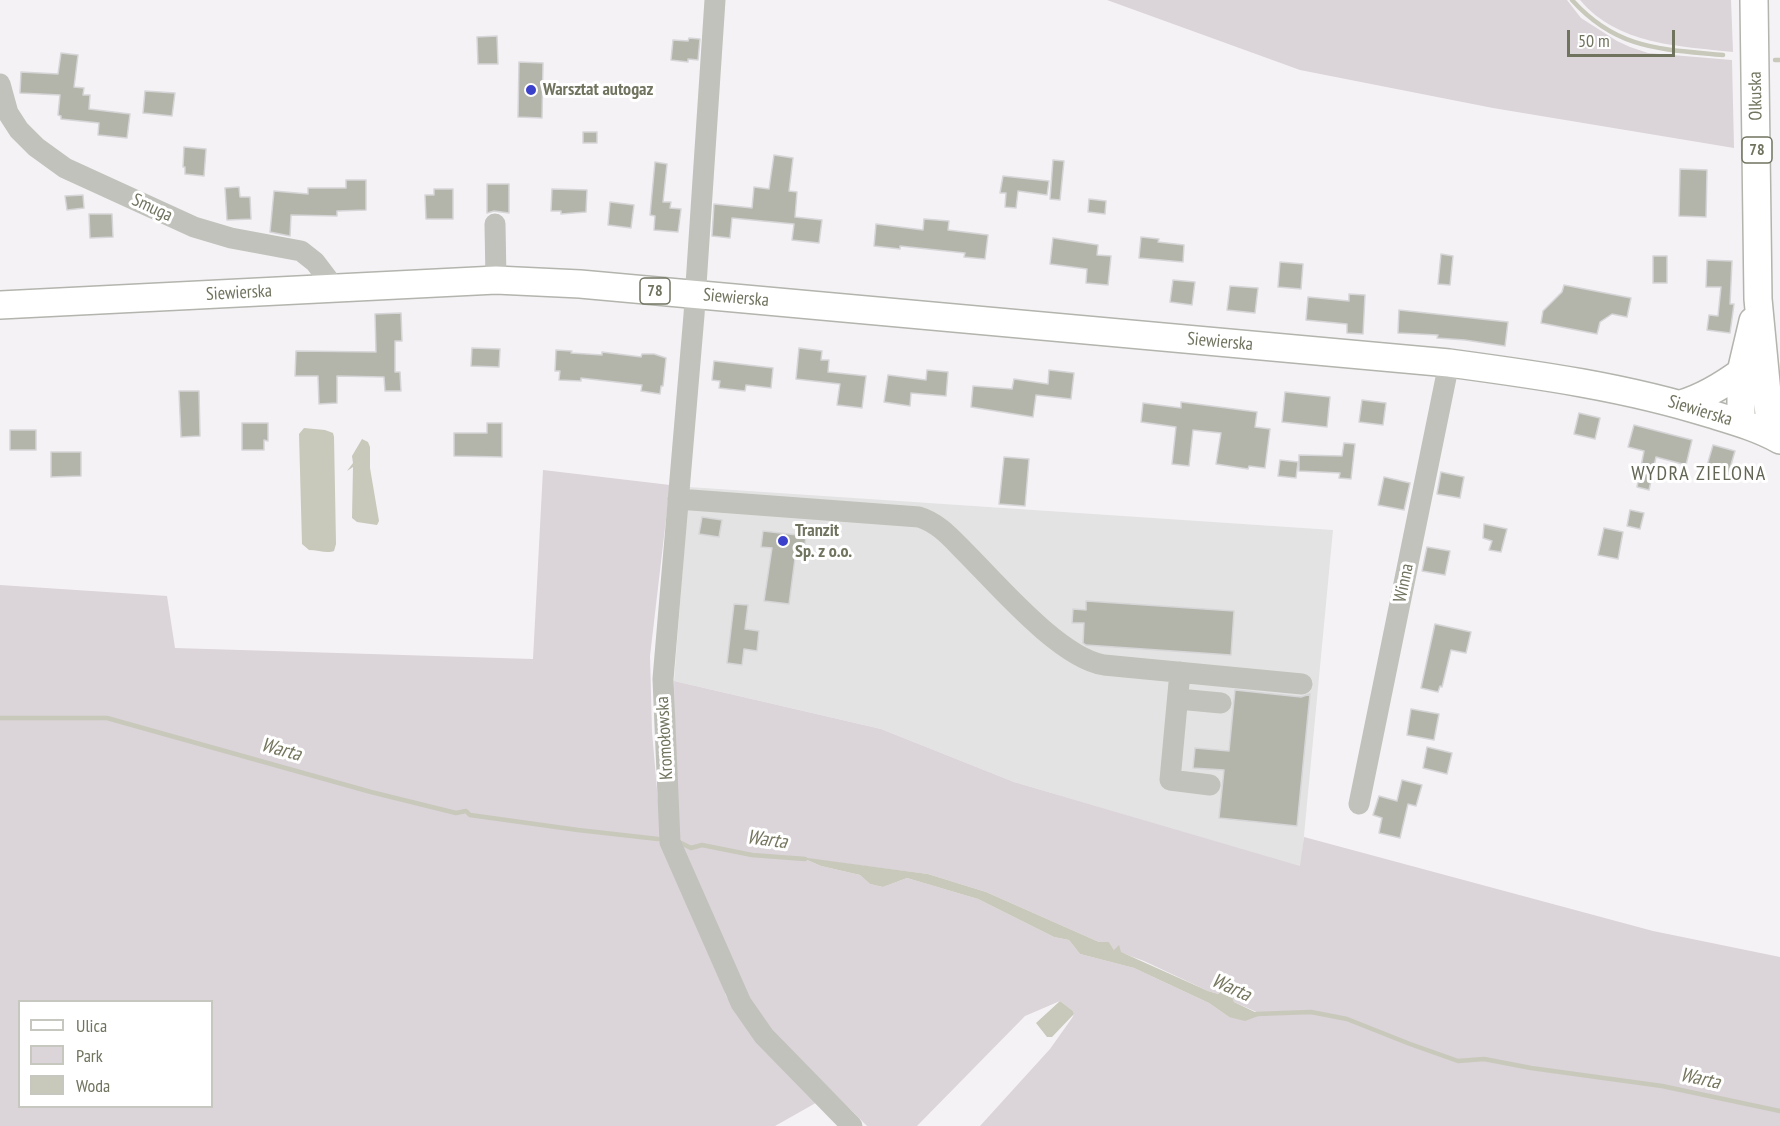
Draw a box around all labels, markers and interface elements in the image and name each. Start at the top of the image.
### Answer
scale bar [1570,18,1678,56]
text: 50 m [1578,29,1610,52]
street label: Olkuska [1745,71,1767,121]
place label: Warsztat autogaz [543,79,653,101]
marker: Warsztat autogaz [524,83,538,97]
road number: 78 [1742,137,1772,163]
street label: Smuga [128,189,176,227]
road number: 78 [640,278,670,304]
street label: Siewierska [205,280,273,306]
street label: Siewierska [702,284,770,312]
street label: Siewierska [1186,328,1254,356]
street label: Siewierska [1665,391,1735,431]
district label: WYDRA ZIELONA [1631,462,1767,486]
place label: Tranzit Sp. z o.o. [795,520,852,562]
marker: Tranzit Sp. z o.o. [776,534,790,548]
street label: Winna [1389,562,1419,604]
street label: Kromołowska [652,696,678,780]
water label: Warta [258,733,304,767]
water label: Warta [745,825,789,855]
water label: Warta [1208,969,1254,1007]
legend [18,1000,213,1108]
text: Ulica [76,1014,107,1037]
text: Park [76,1044,103,1067]
water label: Warta [1678,1063,1722,1095]
text: Woda [76,1074,110,1097]

